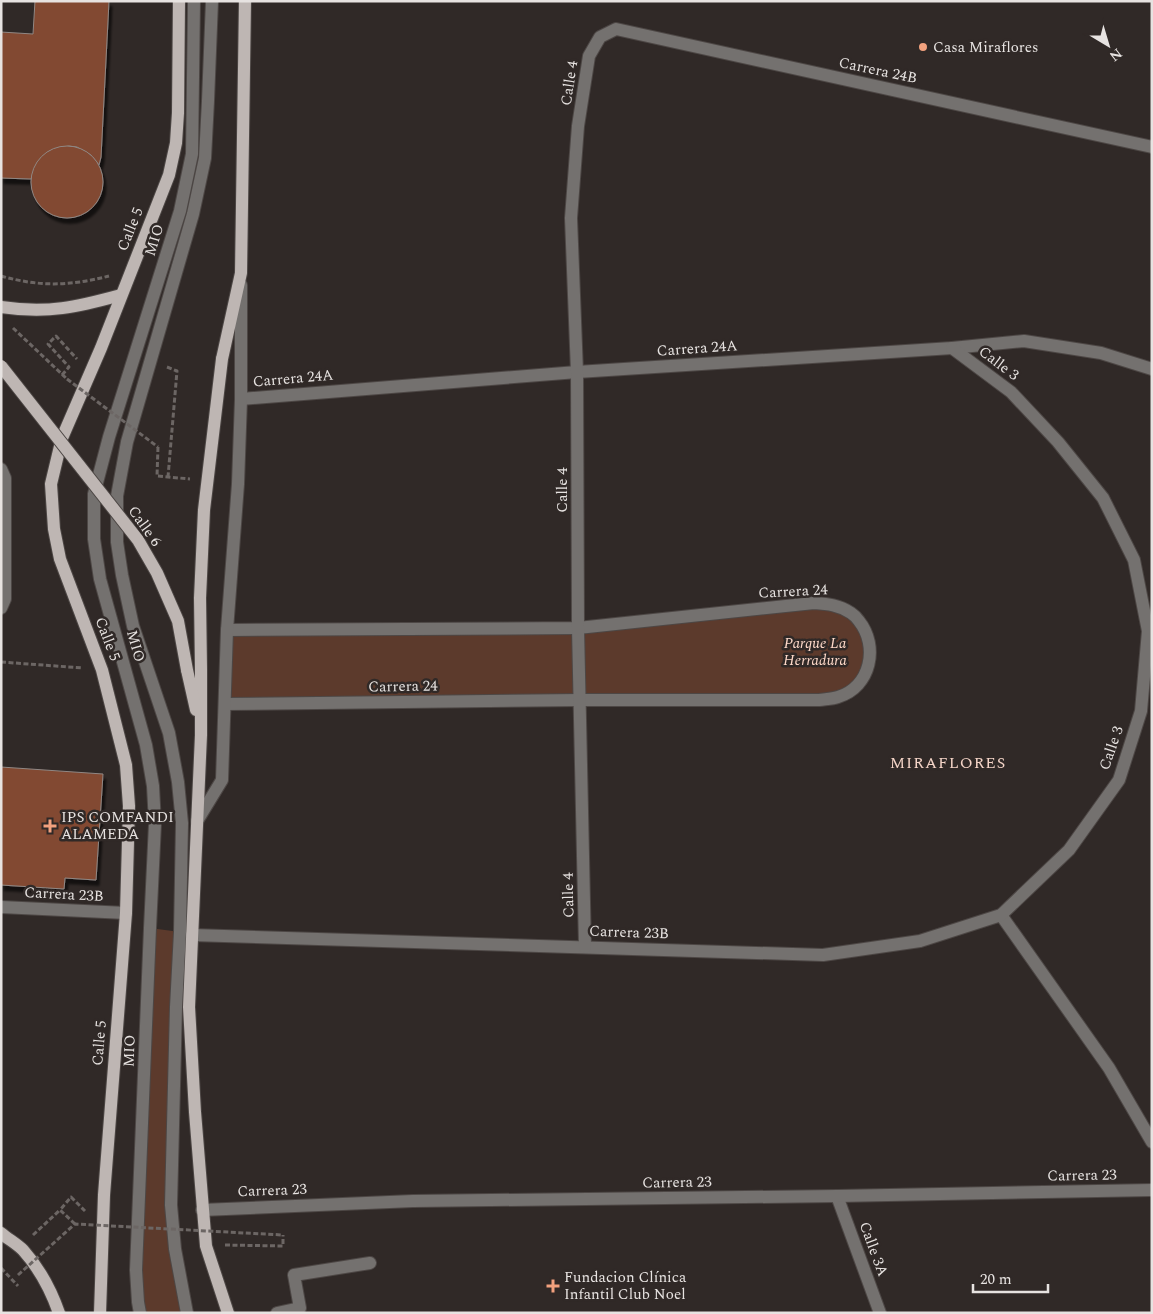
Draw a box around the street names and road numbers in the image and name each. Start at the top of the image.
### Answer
street label: Carrera 24B [837,51,919,90]
street label: Calle 4 [555,58,584,107]
street label: Calle 5 [111,204,150,255]
street label: MIO [139,221,170,259]
street label: Carrera 24A [656,334,738,363]
street label: Calle 3 [974,341,1024,387]
street label: Carrera 24A [252,364,334,393]
street label: Calle 4 [551,467,574,513]
street label: Calle 6 [122,501,167,552]
street label: Carrera 24 [758,578,829,605]
street label: Calle 5 [89,614,126,665]
street label: MIO [120,627,151,665]
street label: Carrera 24 [368,674,438,699]
street label: Calle 3 [1093,722,1130,773]
street label: Calle 4 [557,872,580,918]
street label: Carrera 23B [24,881,104,908]
street label: Carrera 23B [589,920,669,945]
street label: Calle 5 [86,1019,113,1067]
street label: MIO [117,1034,142,1068]
street label: Carrera 23 [1047,1163,1117,1188]
street label: Carrera 23 [642,1170,712,1195]
street label: Carrera 23 [237,1178,308,1203]
street label: Calle 3A [853,1219,894,1280]

